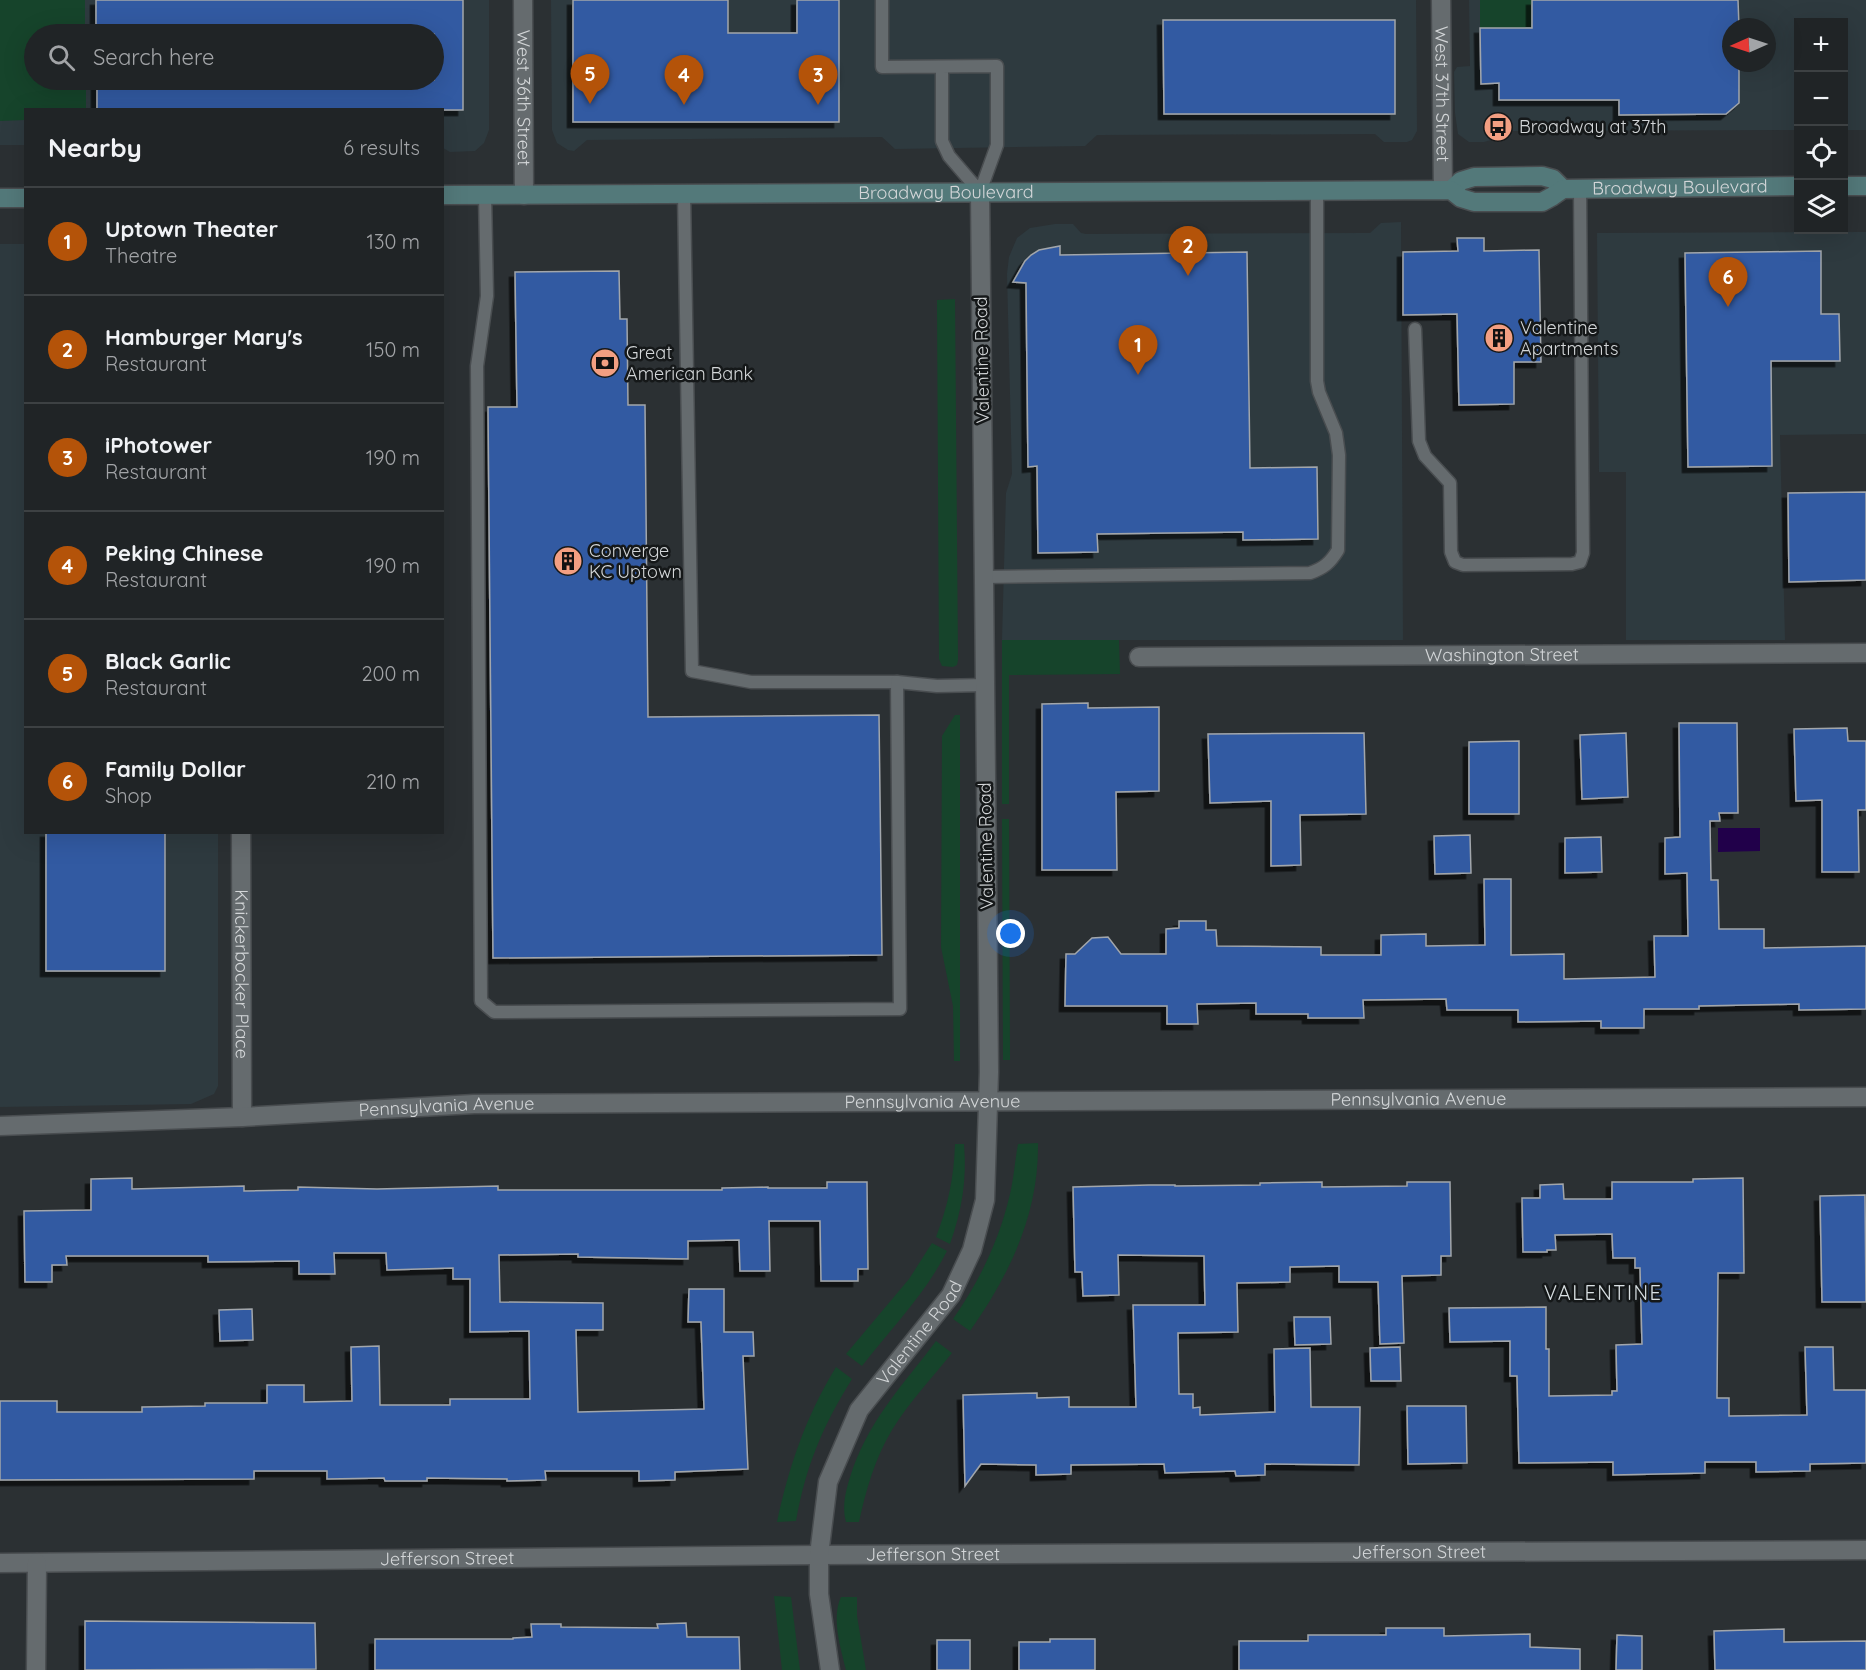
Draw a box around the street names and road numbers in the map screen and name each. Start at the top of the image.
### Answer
street label: West 37th Street [1430,26,1455,162]
street label: West 36th Street [512,30,536,166]
street label: Broadway Boulevard [1592,174,1768,200]
street label: Broadway Boulevard [858,180,1034,204]
street label: Valentine Road [969,296,994,424]
street label: Washington Street [1425,643,1579,666]
street label: Valentine Road [973,782,998,910]
street label: Knickerbocker Place [230,889,254,1059]
street label: Pennsylvania Avenue [1330,1087,1507,1111]
street label: Pennsylvania Avenue [844,1089,1021,1113]
street label: Pennsylvania Avenue [358,1092,535,1121]
street label: Valentine Road [871,1277,967,1390]
street label: Jefferson Street [1352,1540,1486,1563]
street label: Jefferson Street [866,1542,1000,1566]
street label: Jefferson Street [380,1546,514,1570]

